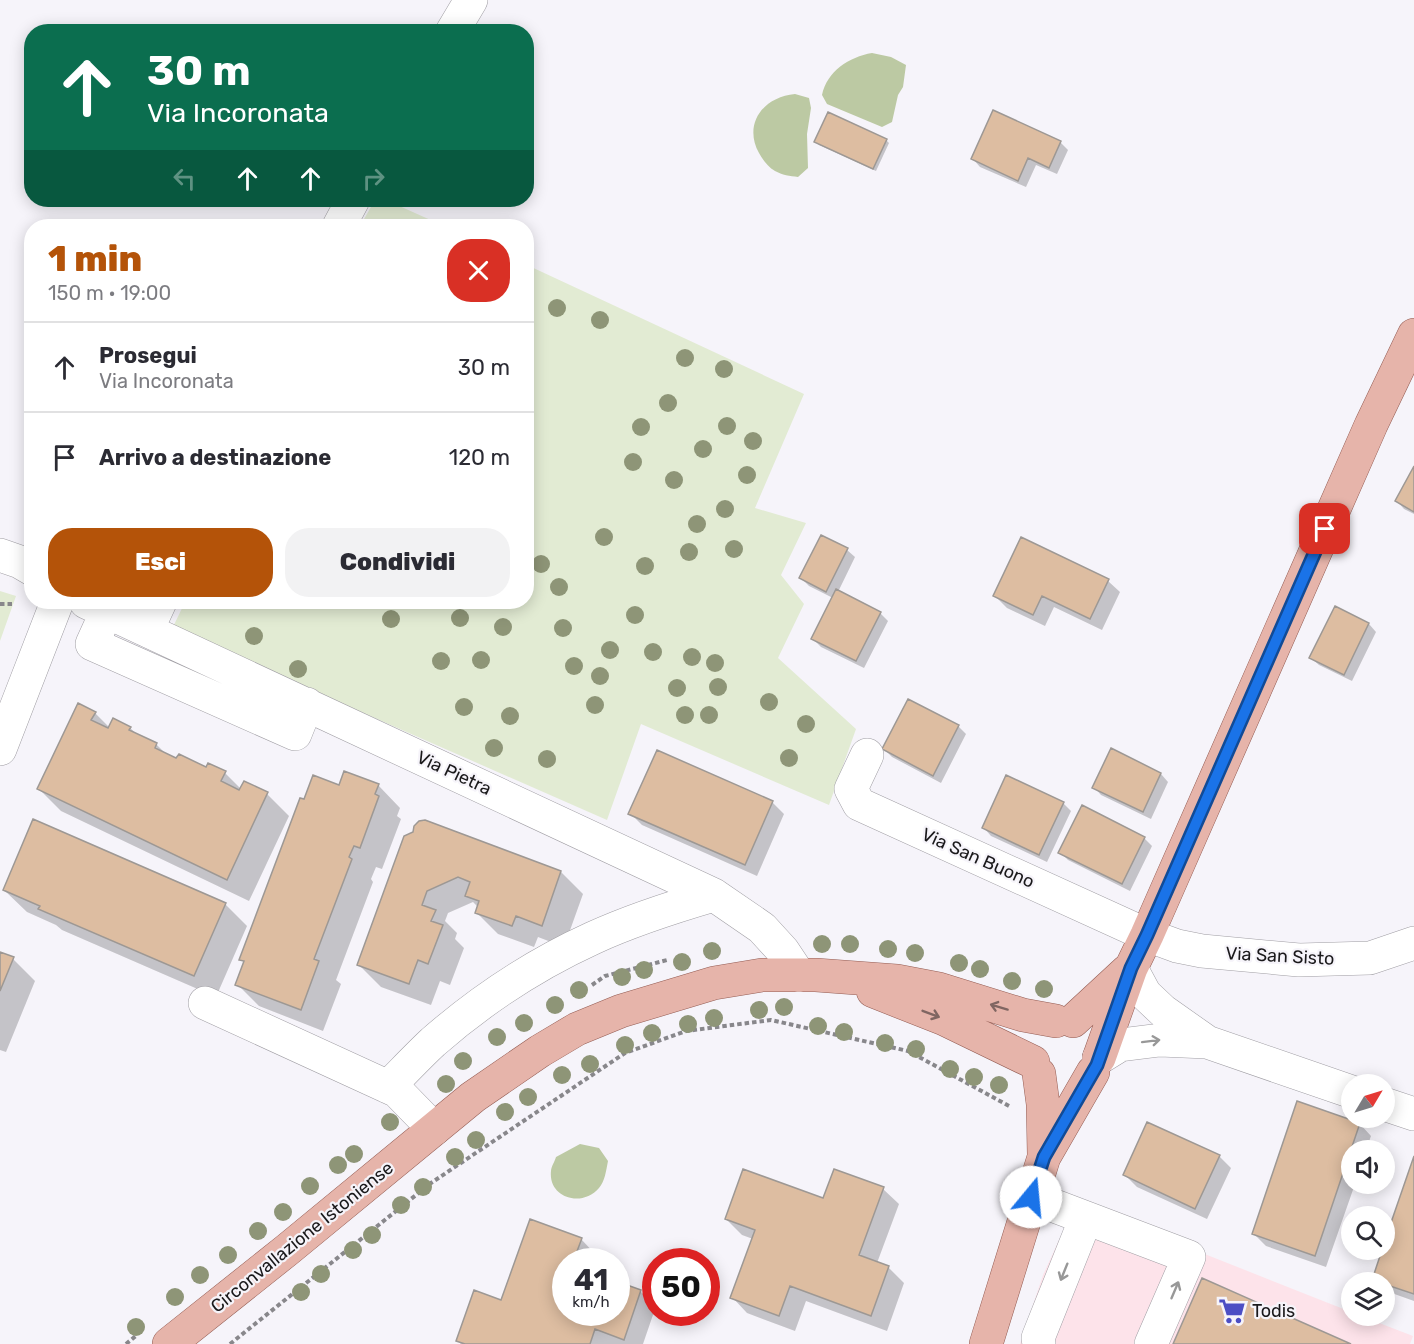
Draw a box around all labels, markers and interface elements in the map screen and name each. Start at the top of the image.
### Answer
text: 30 m [147,46,251,96]
icon: ahead [48,48,126,126]
text: Via Incoronata [147,97,329,129]
icon: left [168,162,201,195]
icon: ahead [231,162,264,195]
icon: ahead [294,162,327,195]
icon: right [357,162,390,195]
text: 1 min [48,237,142,280]
button: close [447,239,510,302]
text: 150 m · 19:00 [48,281,171,305]
text: Prosegui [99,342,197,369]
icon: ahead [48,351,81,384]
text: 30 m [458,354,510,381]
text: Via Incoronata [99,369,234,393]
icon: arrive [48,441,81,474]
text: Arrivo a destinazione [99,444,331,471]
text: 120 m [449,444,510,471]
pin [1299,503,1350,554]
icon: arrive [1308,512,1341,545]
button: Esci [48,528,273,597]
button: Condividi [285,528,510,597]
street label: Via Pietra [413,746,495,800]
street label: Via San Buono [918,823,1038,893]
street label: Via San Sisto [1225,942,1335,970]
one-way arrow [990,1001,1009,1012]
one-way arrow [921,1010,940,1021]
one-way arrow [1141,1035,1160,1046]
north arrow [1341,1074,1395,1128]
map controls [1341,1074,1395,1326]
button: sound [1341,1140,1395,1194]
street label: Circonvallazione Istoniense [206,1157,398,1317]
position arrow [999,1165,1063,1229]
button: search [1341,1206,1395,1260]
speed limit sign: 50 [642,1248,720,1326]
text: 41 [574,1262,608,1298]
one-way arrow [1058,1263,1069,1281]
button: layers [1341,1272,1395,1326]
one-way arrow [1169,1282,1181,1300]
text: km/h [572,1293,610,1311]
supermarket icon: Todis [1217,1296,1247,1326]
place label: Todis [1252,1300,1295,1322]

